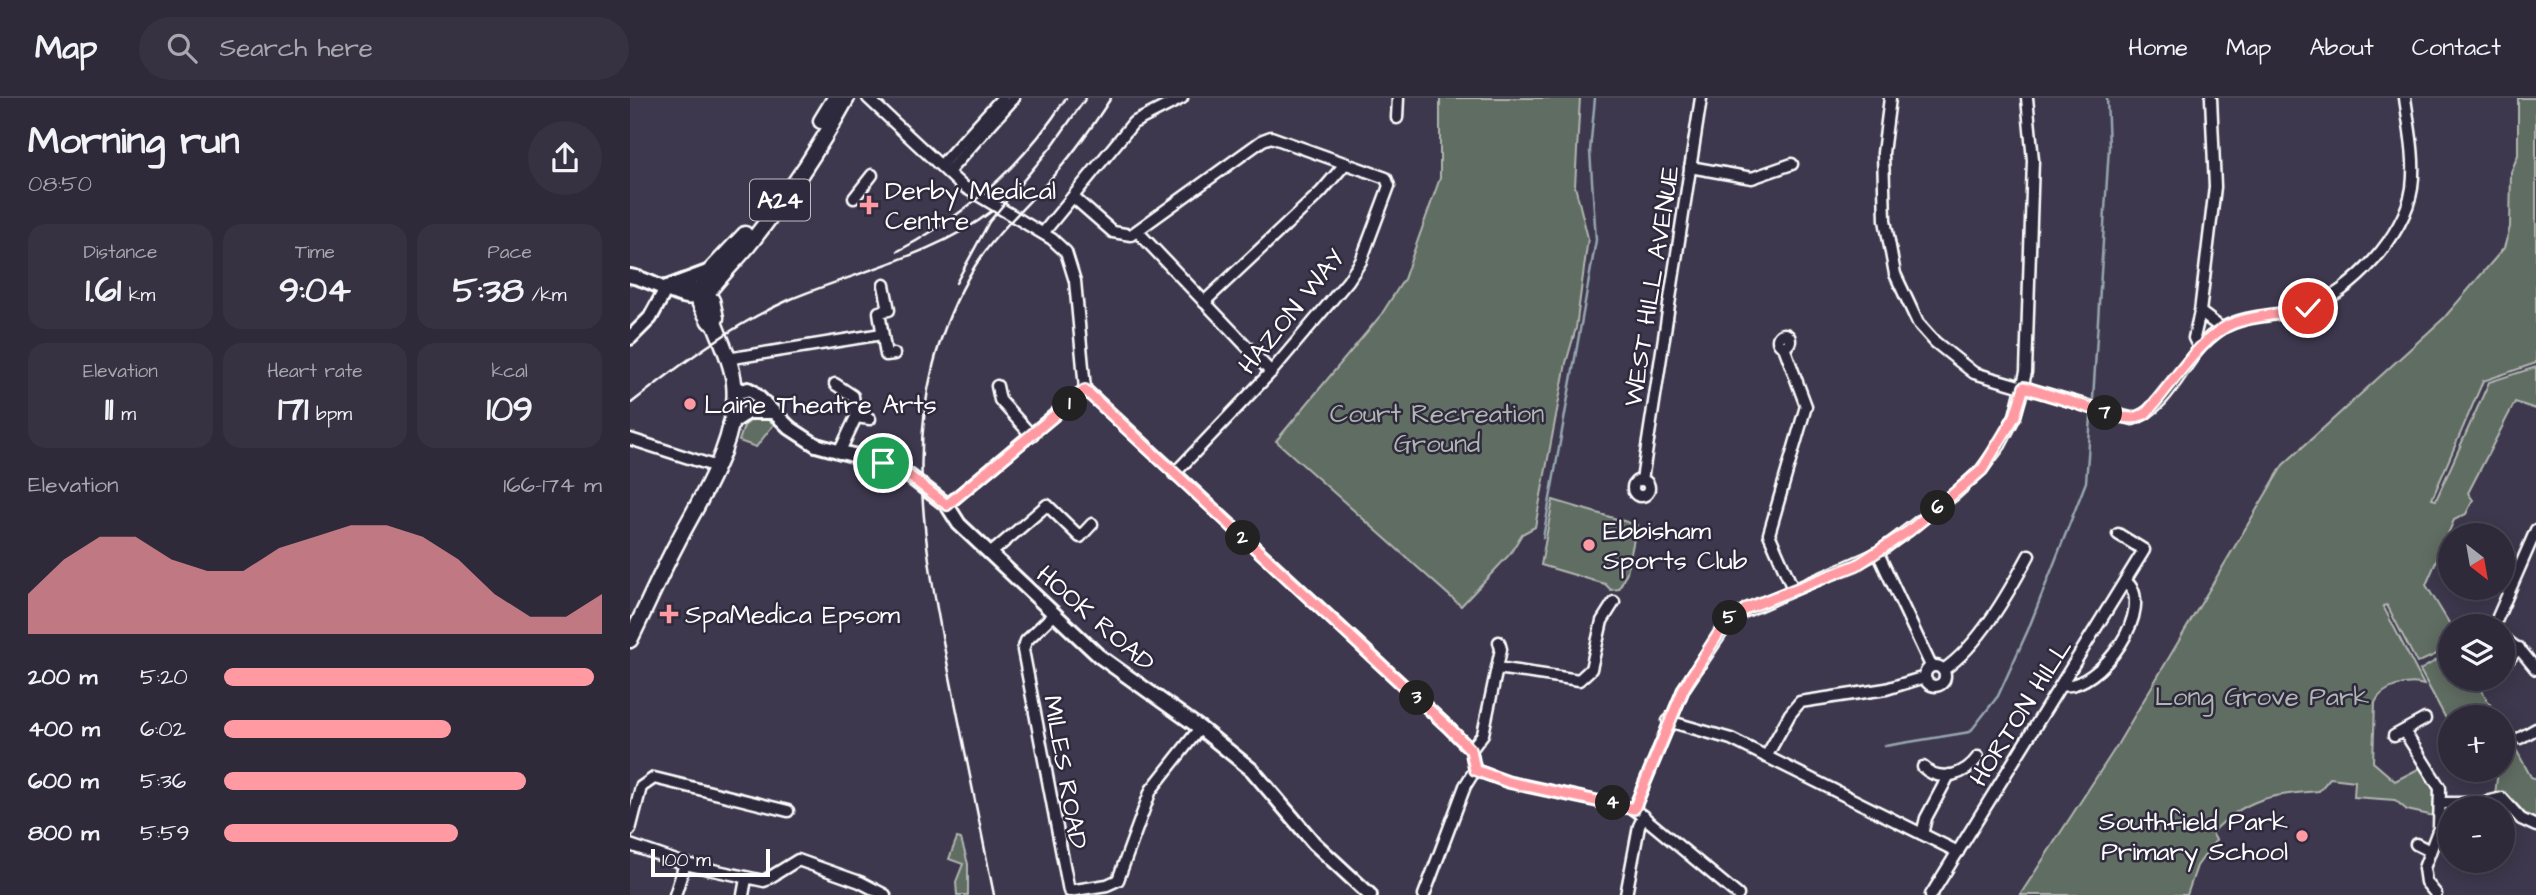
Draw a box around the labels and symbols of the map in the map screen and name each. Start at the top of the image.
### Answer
street label: WEST HILL AVENUE [1615,163,1689,409]
place label: Derby Medical Centre [885,173,1056,239]
road number: A24 [750,180,810,220]
marker: Derby Medical Centre [859,195,879,215]
street label: HAZON WAY [1230,241,1354,382]
pin [2278,278,2338,338]
pin: 1 [1052,386,1088,422]
place label: Laine Theatre Arts [704,387,937,423]
marker: Laine Theatre Arts [682,396,698,412]
park label: Court Recreation Ground [1330,396,1544,462]
pin: 7 [2088,396,2122,430]
pin [853,433,913,493]
pin: 6 [1920,490,1956,526]
place label: Ebbisham Sports Club [1603,513,1748,579]
pin: 2 [1226,520,1260,556]
north arrow [2438,523,2515,600]
marker: Ebbisham Sports Club [1581,537,1597,553]
street label: HOOK ROAD [1028,557,1162,680]
place label: SpaMedica Epsom [685,597,901,633]
pin: 5 [1712,601,1748,636]
marker: SpaMedica Epsom [659,604,679,624]
street label: HORTON HILL [1961,632,2081,793]
park label: Long Grove Park [2155,679,2369,717]
pin: 3 [1400,680,1434,716]
street label: MILES ROAD [1034,693,1096,852]
pin: 4 [1595,786,1630,820]
place label: Southfield Park Primary School [2099,804,2288,872]
marker: Southfield Park Primary School [2294,828,2310,844]
scale bar [651,846,770,878]

